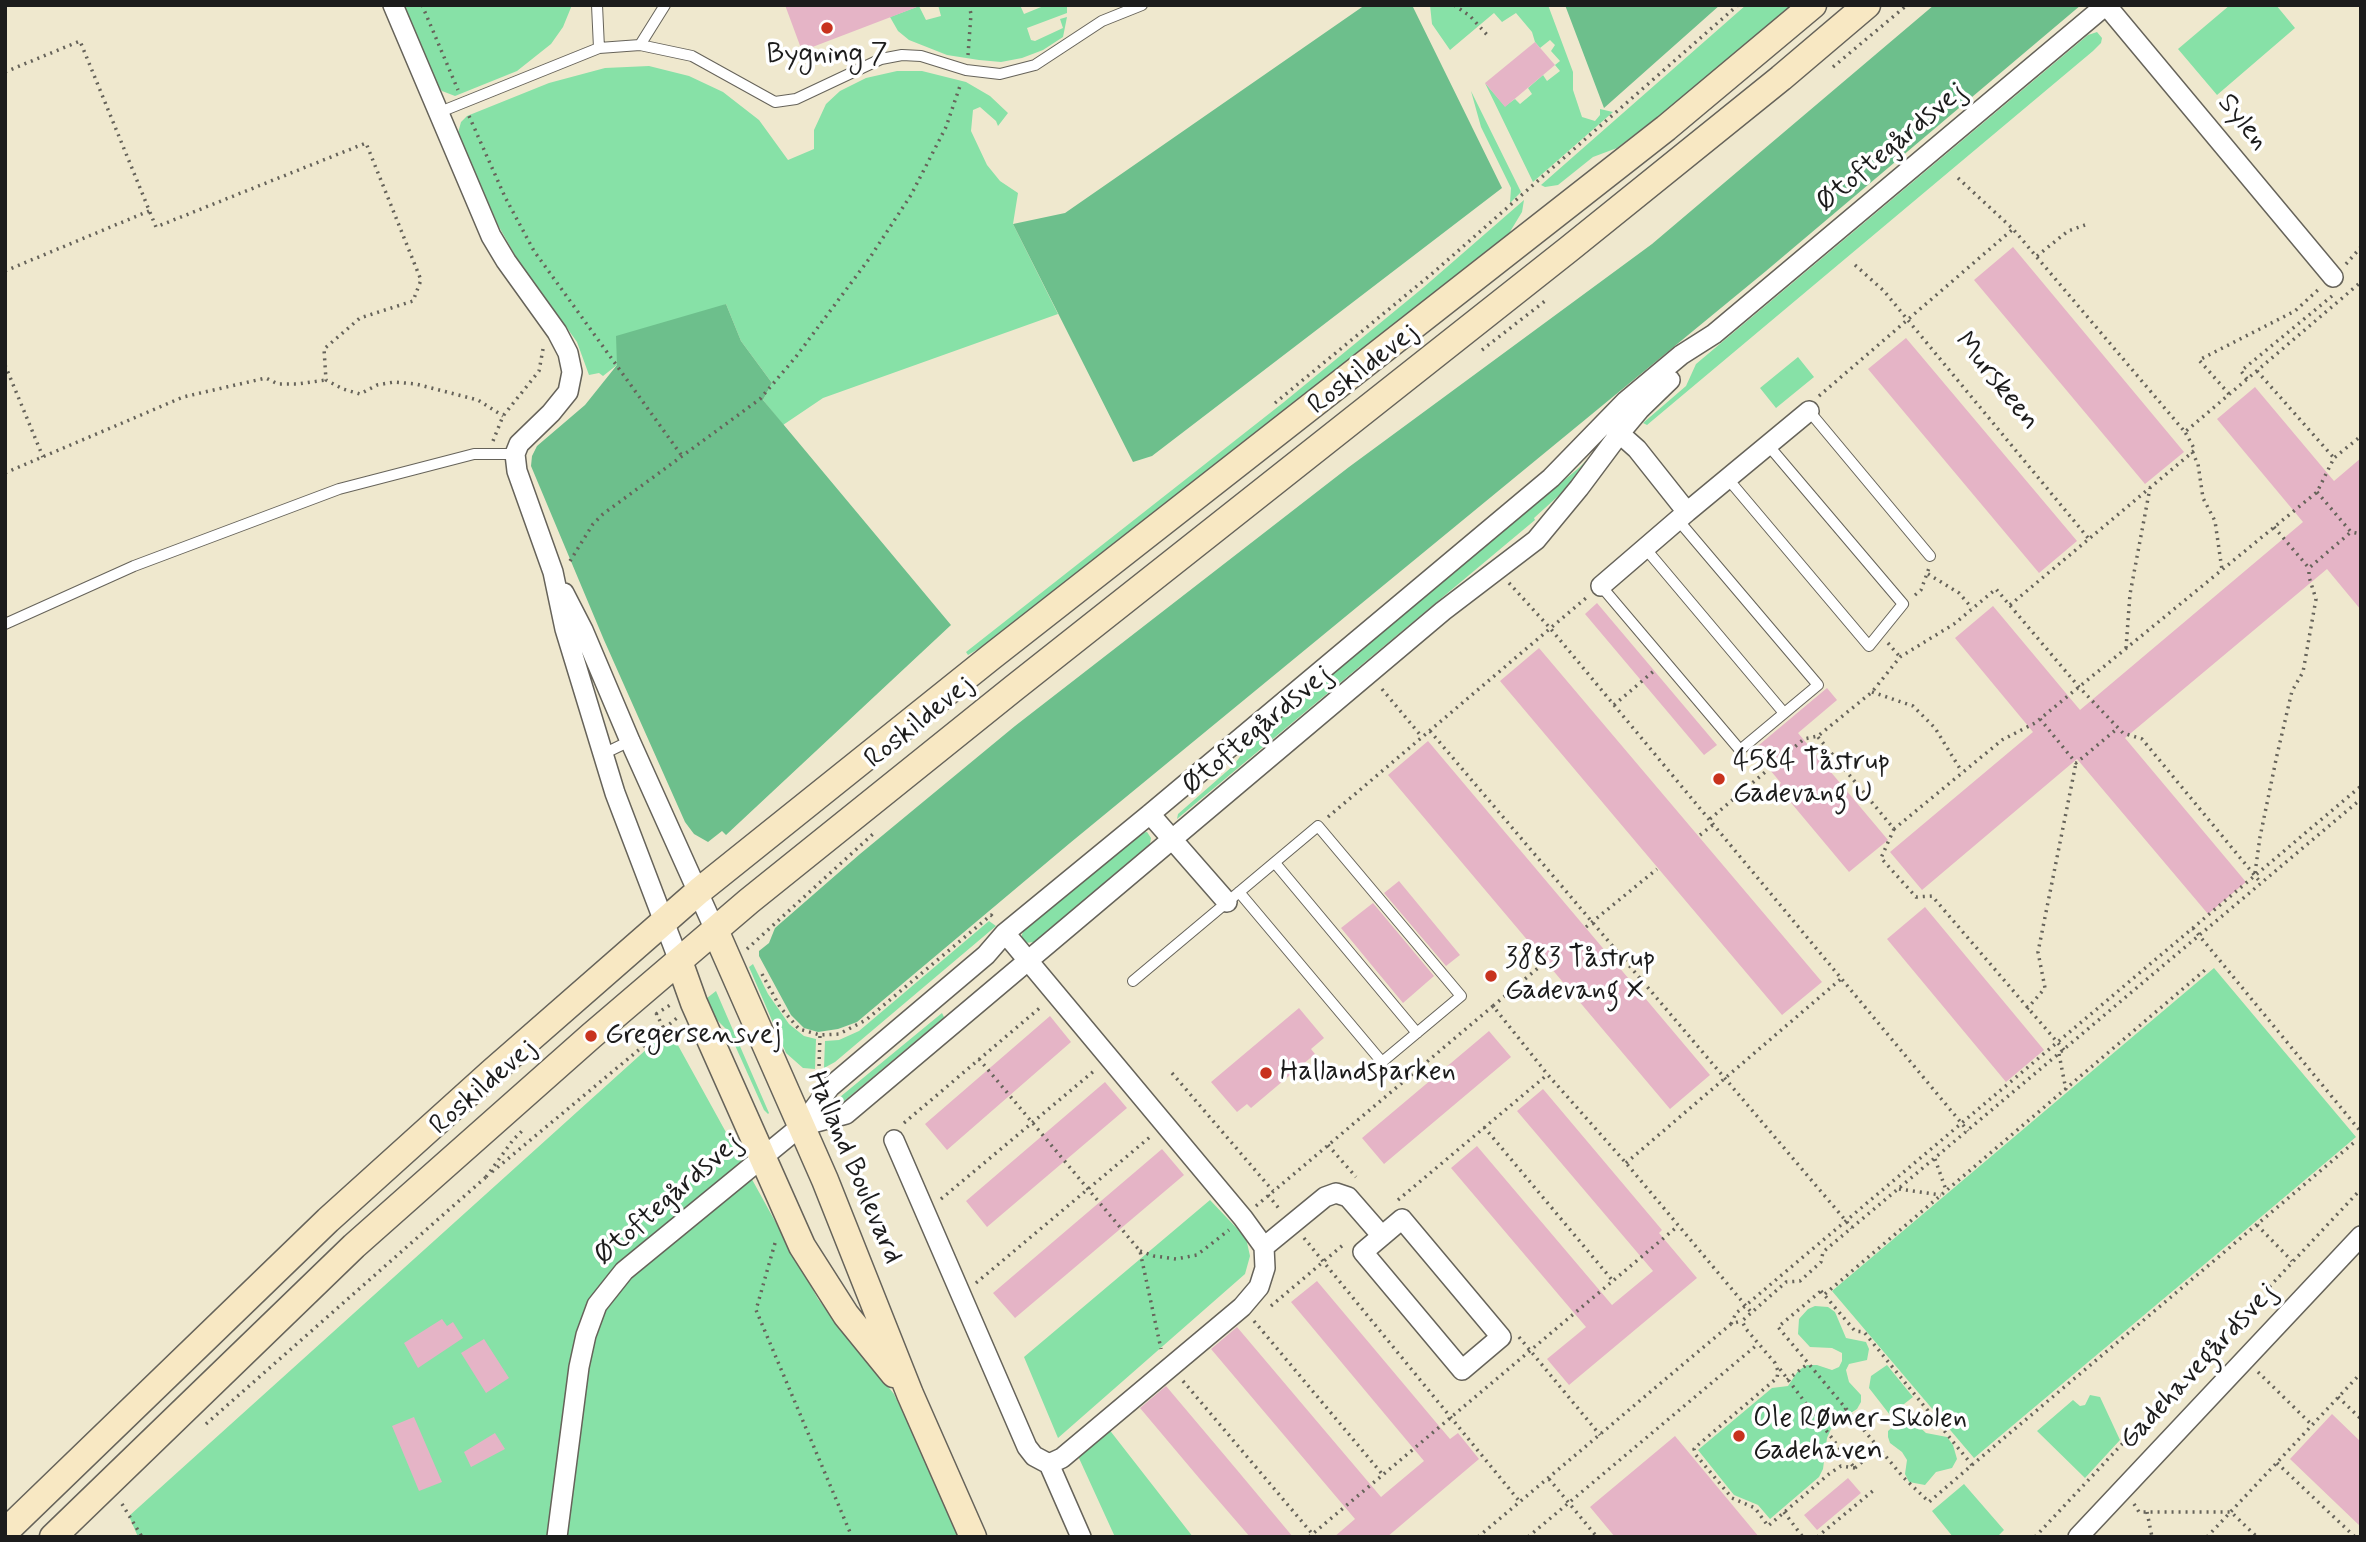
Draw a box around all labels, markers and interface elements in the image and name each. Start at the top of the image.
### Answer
marker: Bygning 7 [819,20,835,36]
place label: Bygning 7 [767,39,887,73]
street label: Øtoftegårdsvej [1810,76,1974,220]
street label: Sylen [2209,88,2275,158]
street label: Roskildevej [1302,317,1426,423]
street label: Murskeen [1946,326,2046,438]
street label: Øtoftegårdsvej [1176,659,1340,803]
street label: Roskildevej [859,669,981,777]
place label: 4584 Tåstrup Gadevang U [1733,746,1890,812]
marker: 4584 Tåstrup Gadevang U [1711,771,1727,787]
place label: 3883 Tåstrup Gadevang X [1505,943,1655,1009]
marker: 3883 Tåstrup Gadevang X [1483,968,1499,984]
place label: Gregersensvej [605,1019,781,1053]
marker: Gregersensvej [583,1028,599,1044]
street label: Roskildevej [424,1033,544,1143]
place label: Hallandsparken [1280,1056,1456,1090]
marker: Hallandsparken [1258,1065,1274,1081]
street label: Halland Boulevard [797,1067,909,1269]
street label: Øtoftegårdsvej [588,1127,750,1273]
street label: Gadehavegårdsvej [2113,1277,2285,1457]
place label: Ole Rømer-Skolen Gadehaven [1753,1403,1967,1469]
marker: Ole Rømer-Skolen Gadehaven [1731,1428,1747,1444]

